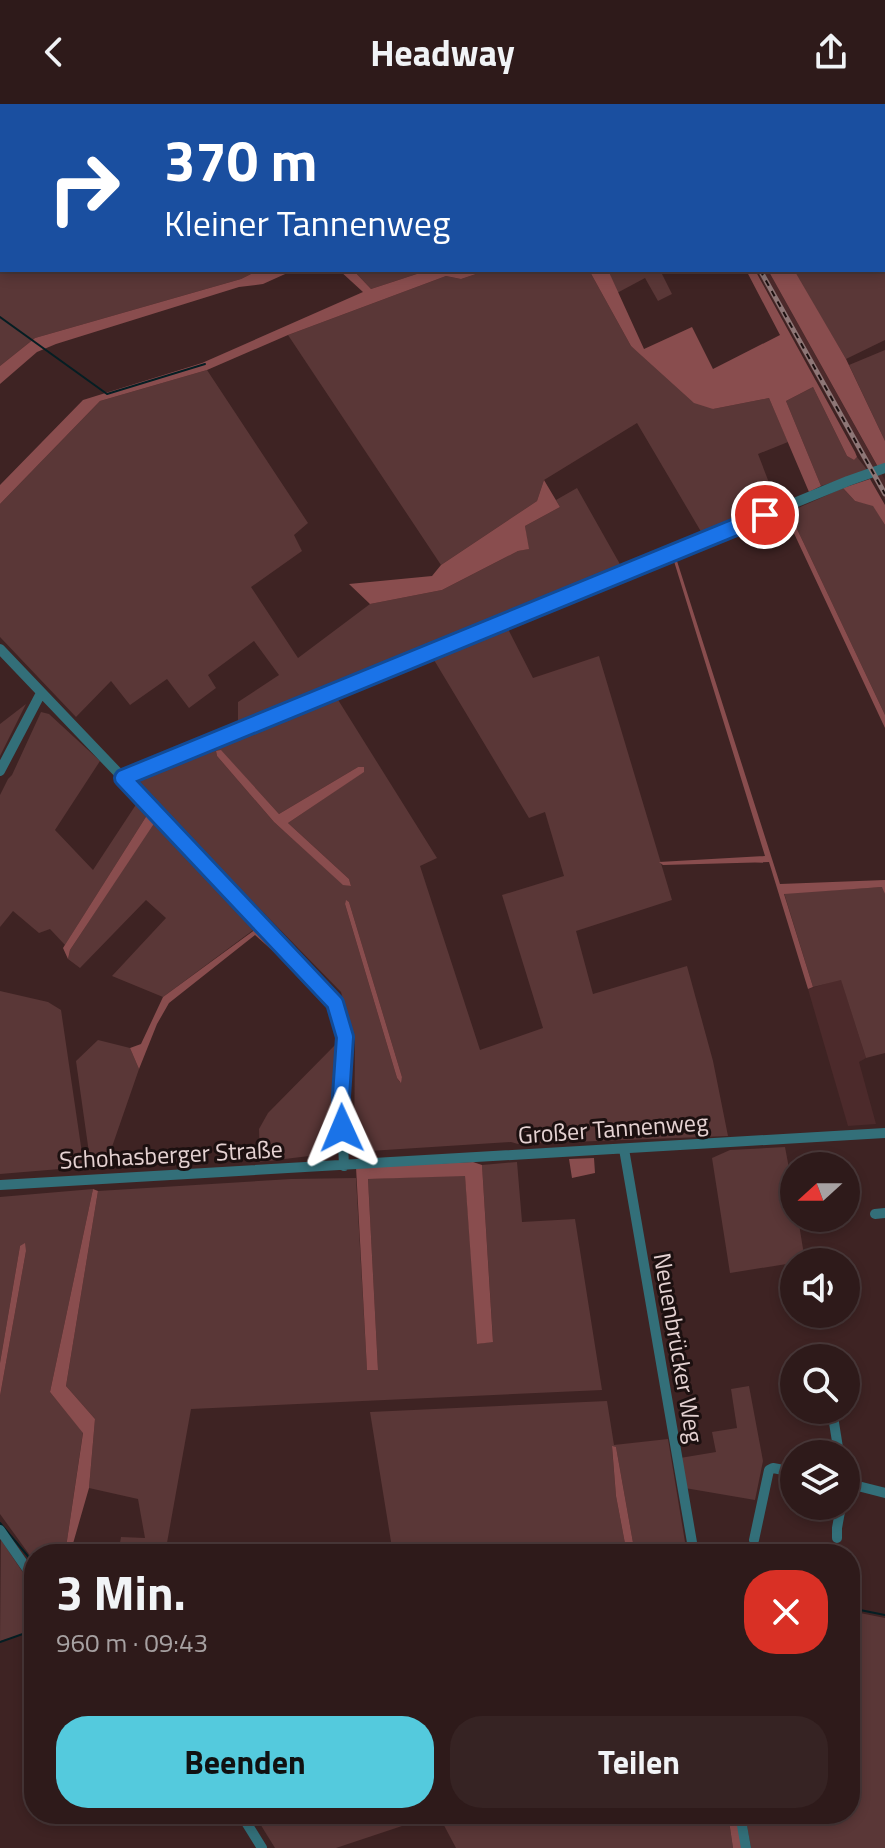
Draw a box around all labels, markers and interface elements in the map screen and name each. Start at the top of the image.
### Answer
text: Headway [370,25,515,80]
icon: back [32,30,76,74]
icon: share [809,30,853,74]
text: 370 m [164,118,317,203]
icon: right [32,136,136,240]
text: Kleiner Tannenweg [164,195,450,250]
pin [731,481,799,549]
icon: arrive [743,493,787,537]
position arrow [300,1086,384,1170]
street label: Großer Tannenweg [517,1103,709,1153]
street label: Schohasberger Straße [58,1130,283,1178]
north arrow [780,1152,860,1232]
map controls [780,1152,860,1520]
button: sound [780,1248,860,1328]
street label: Neuenbrücker Weg [645,1250,713,1446]
button: search [780,1344,860,1424]
button: layers [780,1440,860,1520]
text: 3 Min. [56,1556,186,1629]
button: close [744,1570,828,1654]
text: 960 m · 09:43 [56,1623,208,1662]
button: Beenden [56,1716,434,1808]
button: Teilen [450,1716,828,1808]

